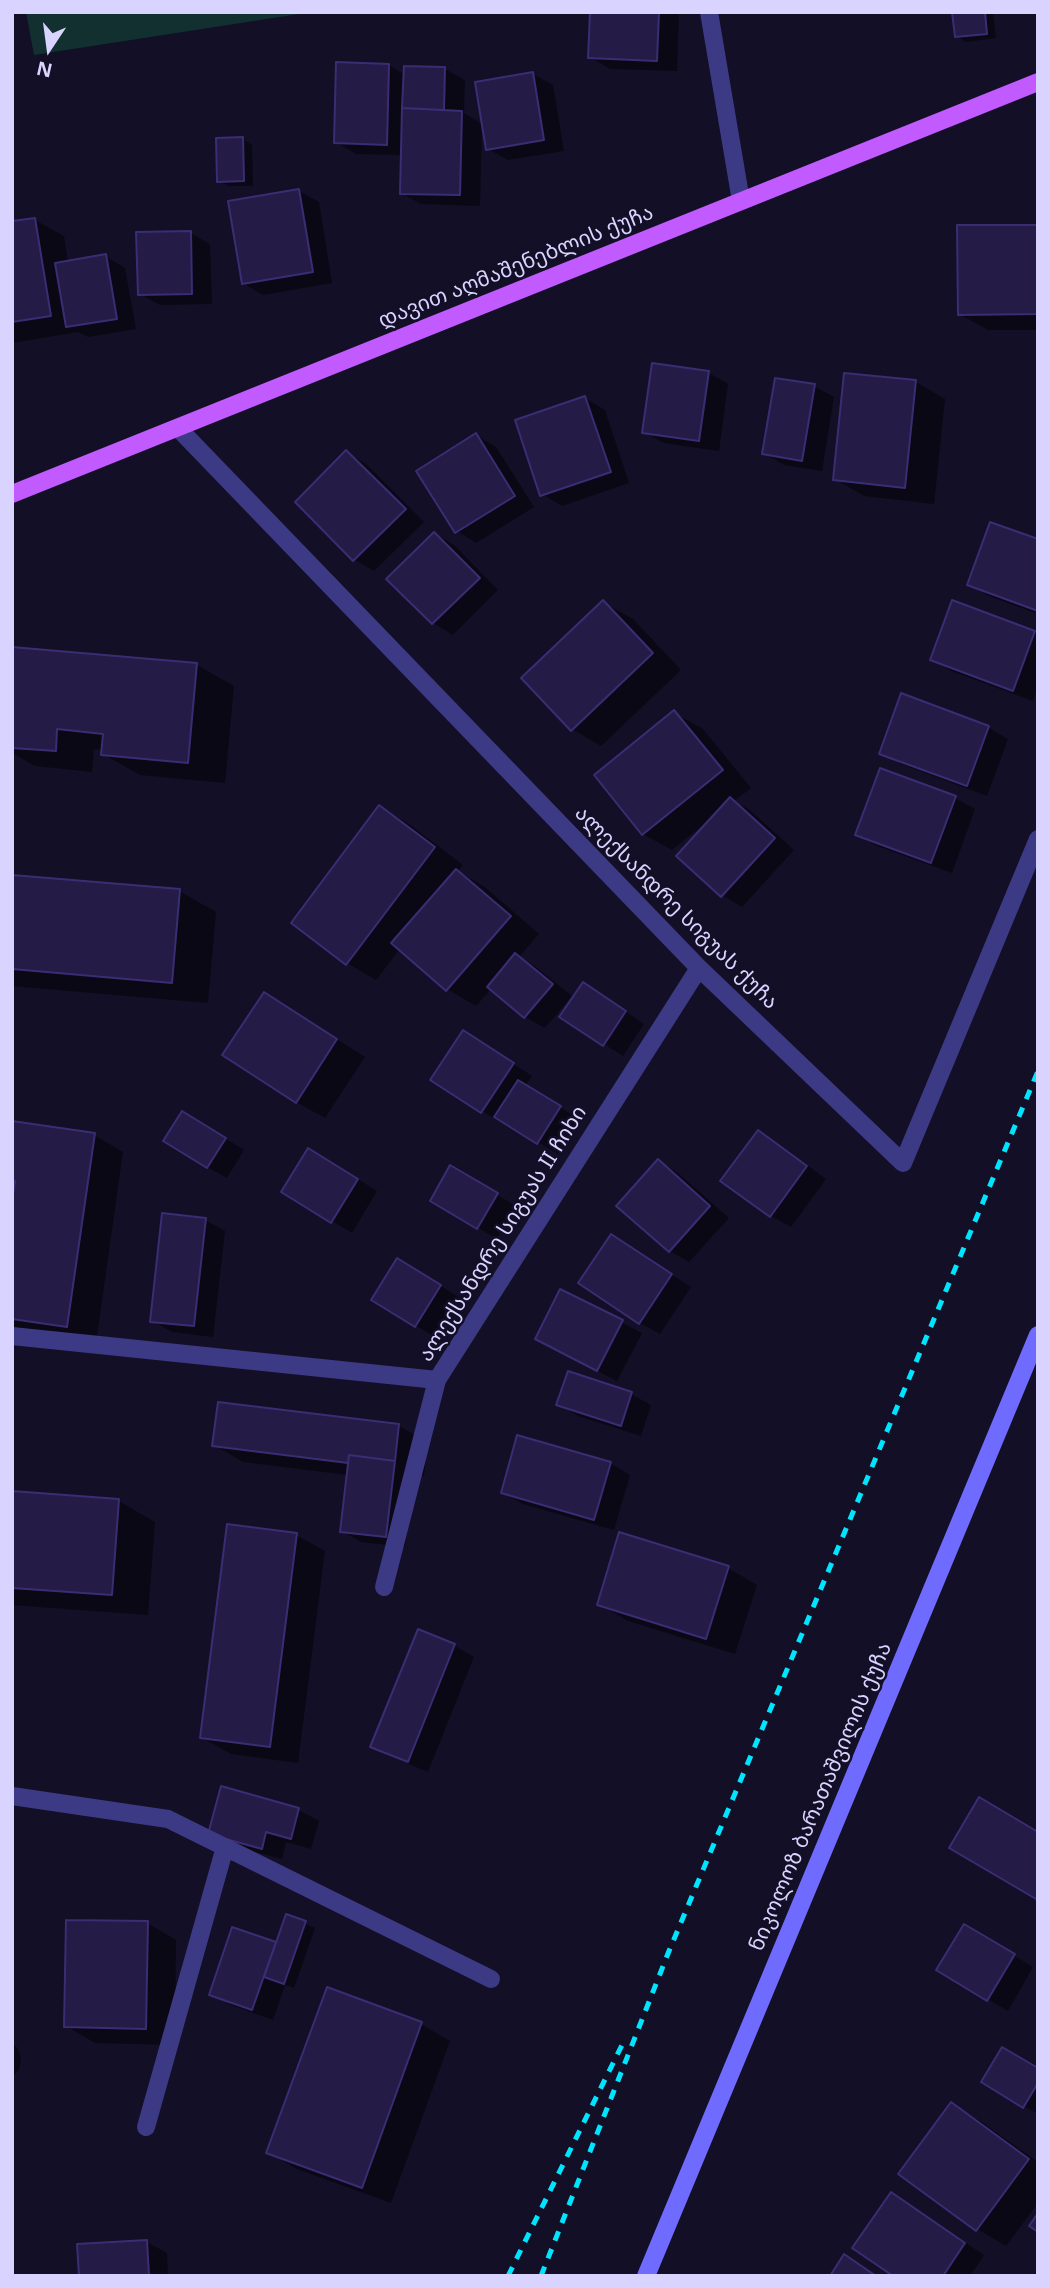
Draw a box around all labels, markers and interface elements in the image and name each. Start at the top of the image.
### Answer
north arrow [14,14,84,84]
text: N [34,55,55,84]
street label: დავით აღმაშენებლის ქუჩა [375,200,657,334]
street label: ალექსანდრე სიგუას ქუჩა [569,801,783,1015]
street label: ალექსანდრე სიგუას II ჩიხი [414,1101,592,1367]
street label: ნიკოლოზ ბარათაშვილის ქუჩა [744,1639,898,1955]

